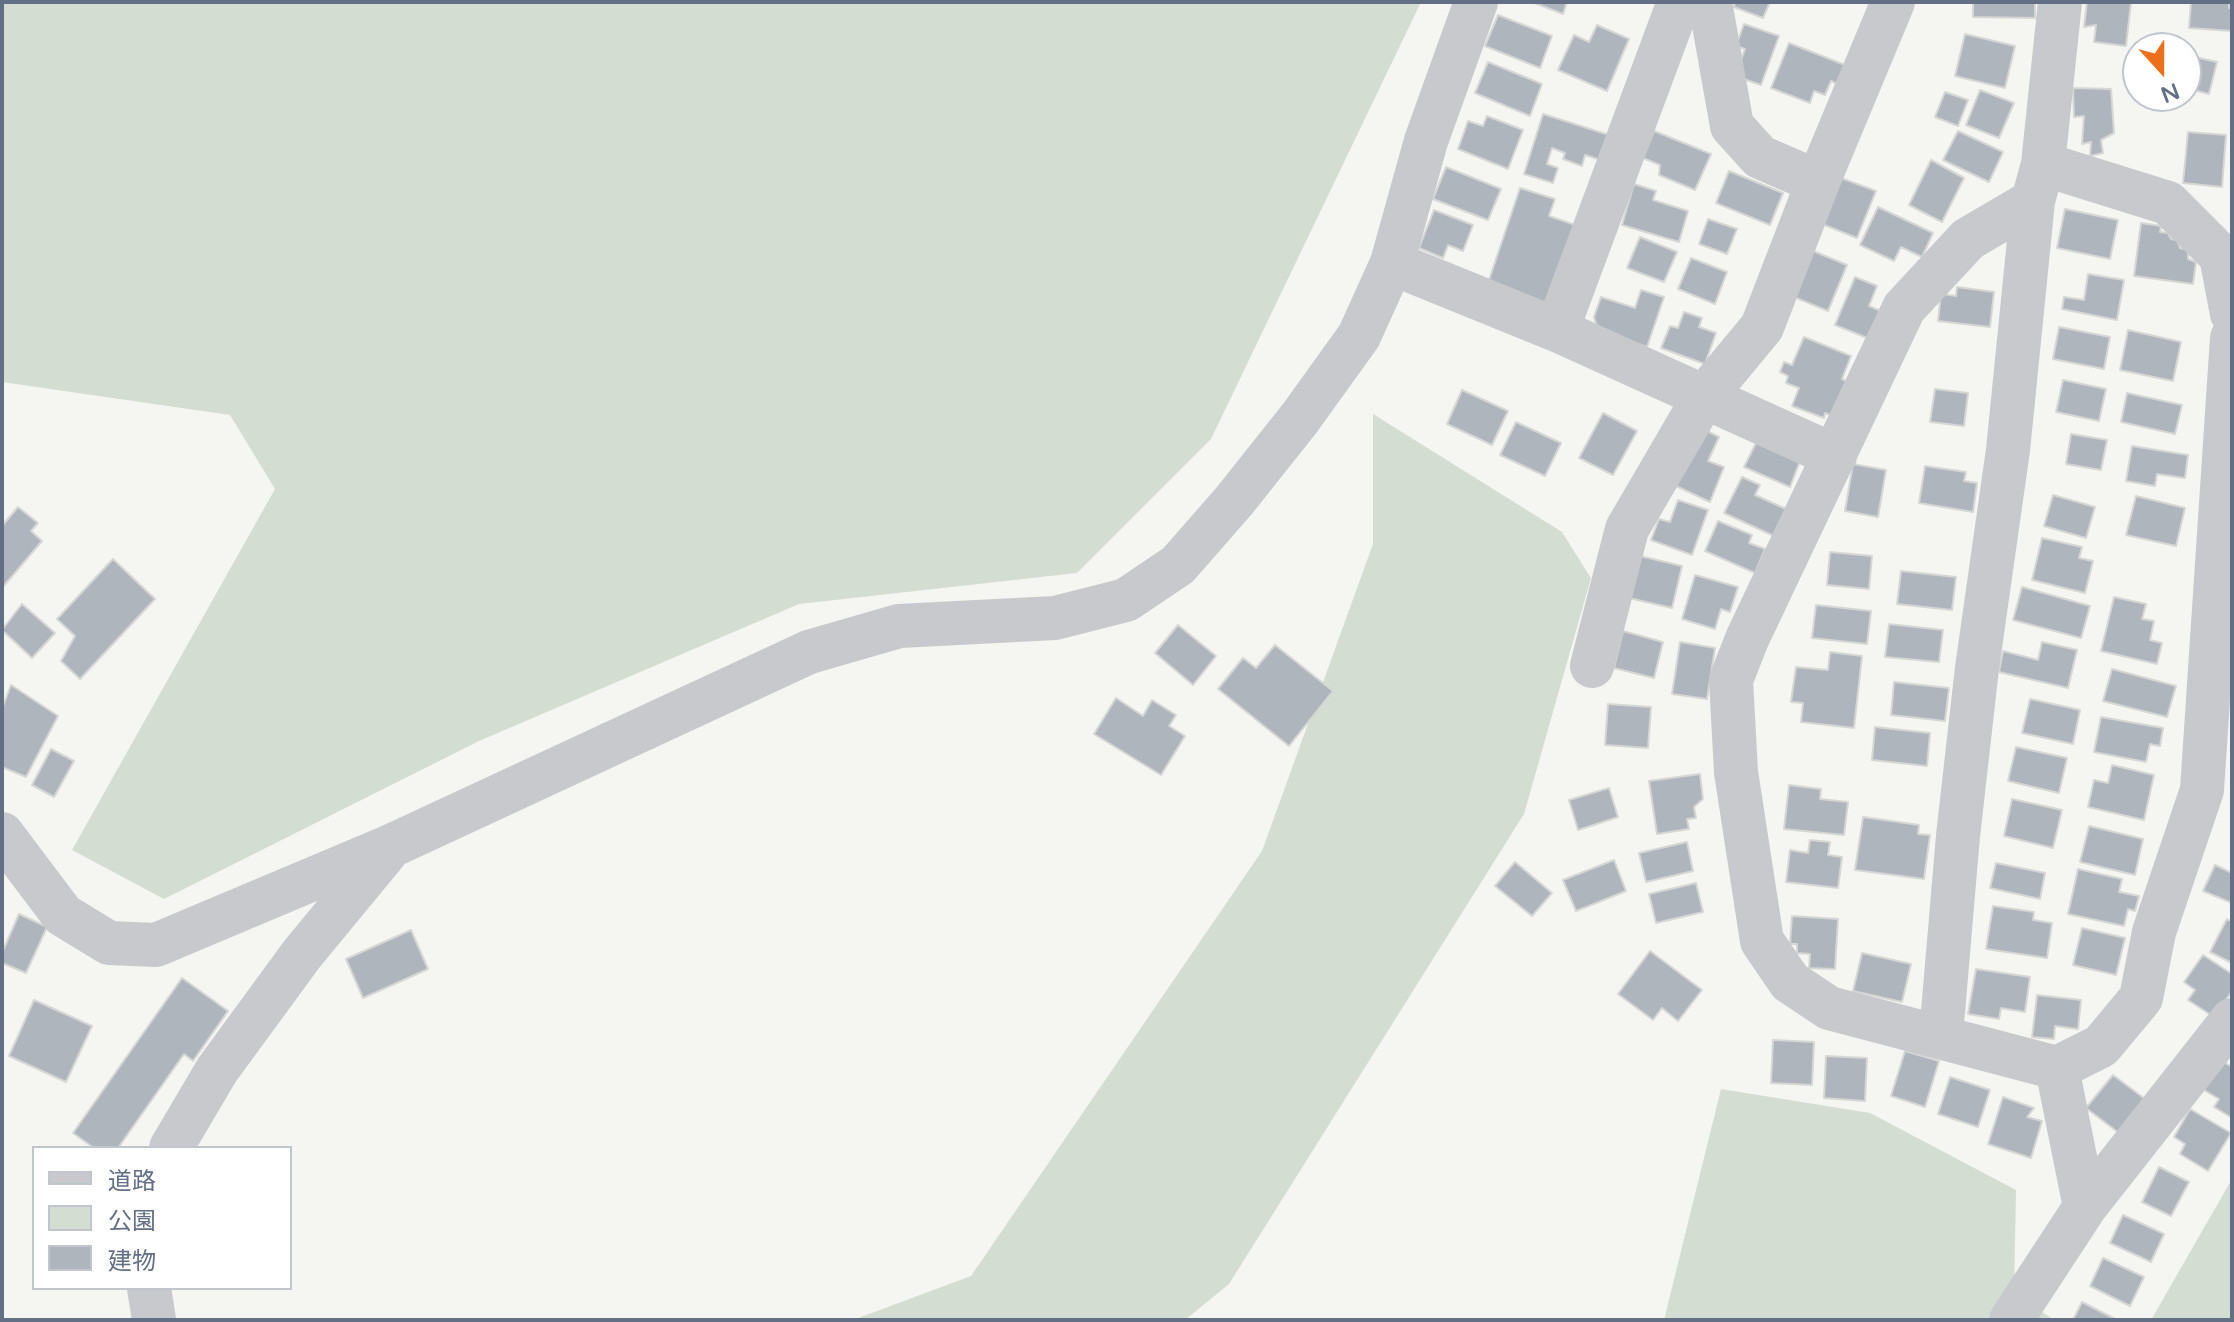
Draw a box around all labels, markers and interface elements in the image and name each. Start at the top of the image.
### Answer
north arrow [2122,32,2202,112]
text: N [2157,77,2183,108]
legend [32,1146,292,1290]
text: 道路 [108,1167,156,1196]
text: 公園 [108,1207,156,1236]
text: 建物 [108,1247,156,1276]

